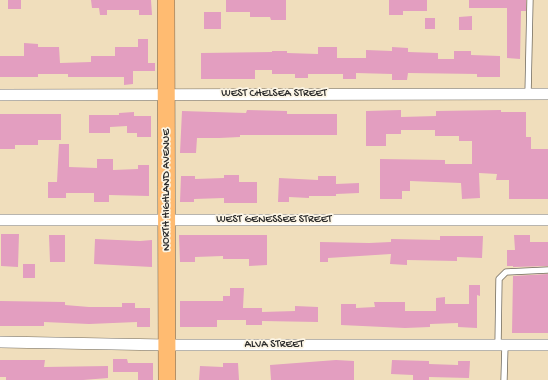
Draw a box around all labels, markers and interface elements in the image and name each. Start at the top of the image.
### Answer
street label: WEST CHELSEA STREET [221,87,327,101]
street label: NORTH HIGHLAND AVENUE [160,129,174,251]
street label: WEST GENESSEE STREET [216,213,332,227]
street label: ALVA STREET [245,338,303,352]

